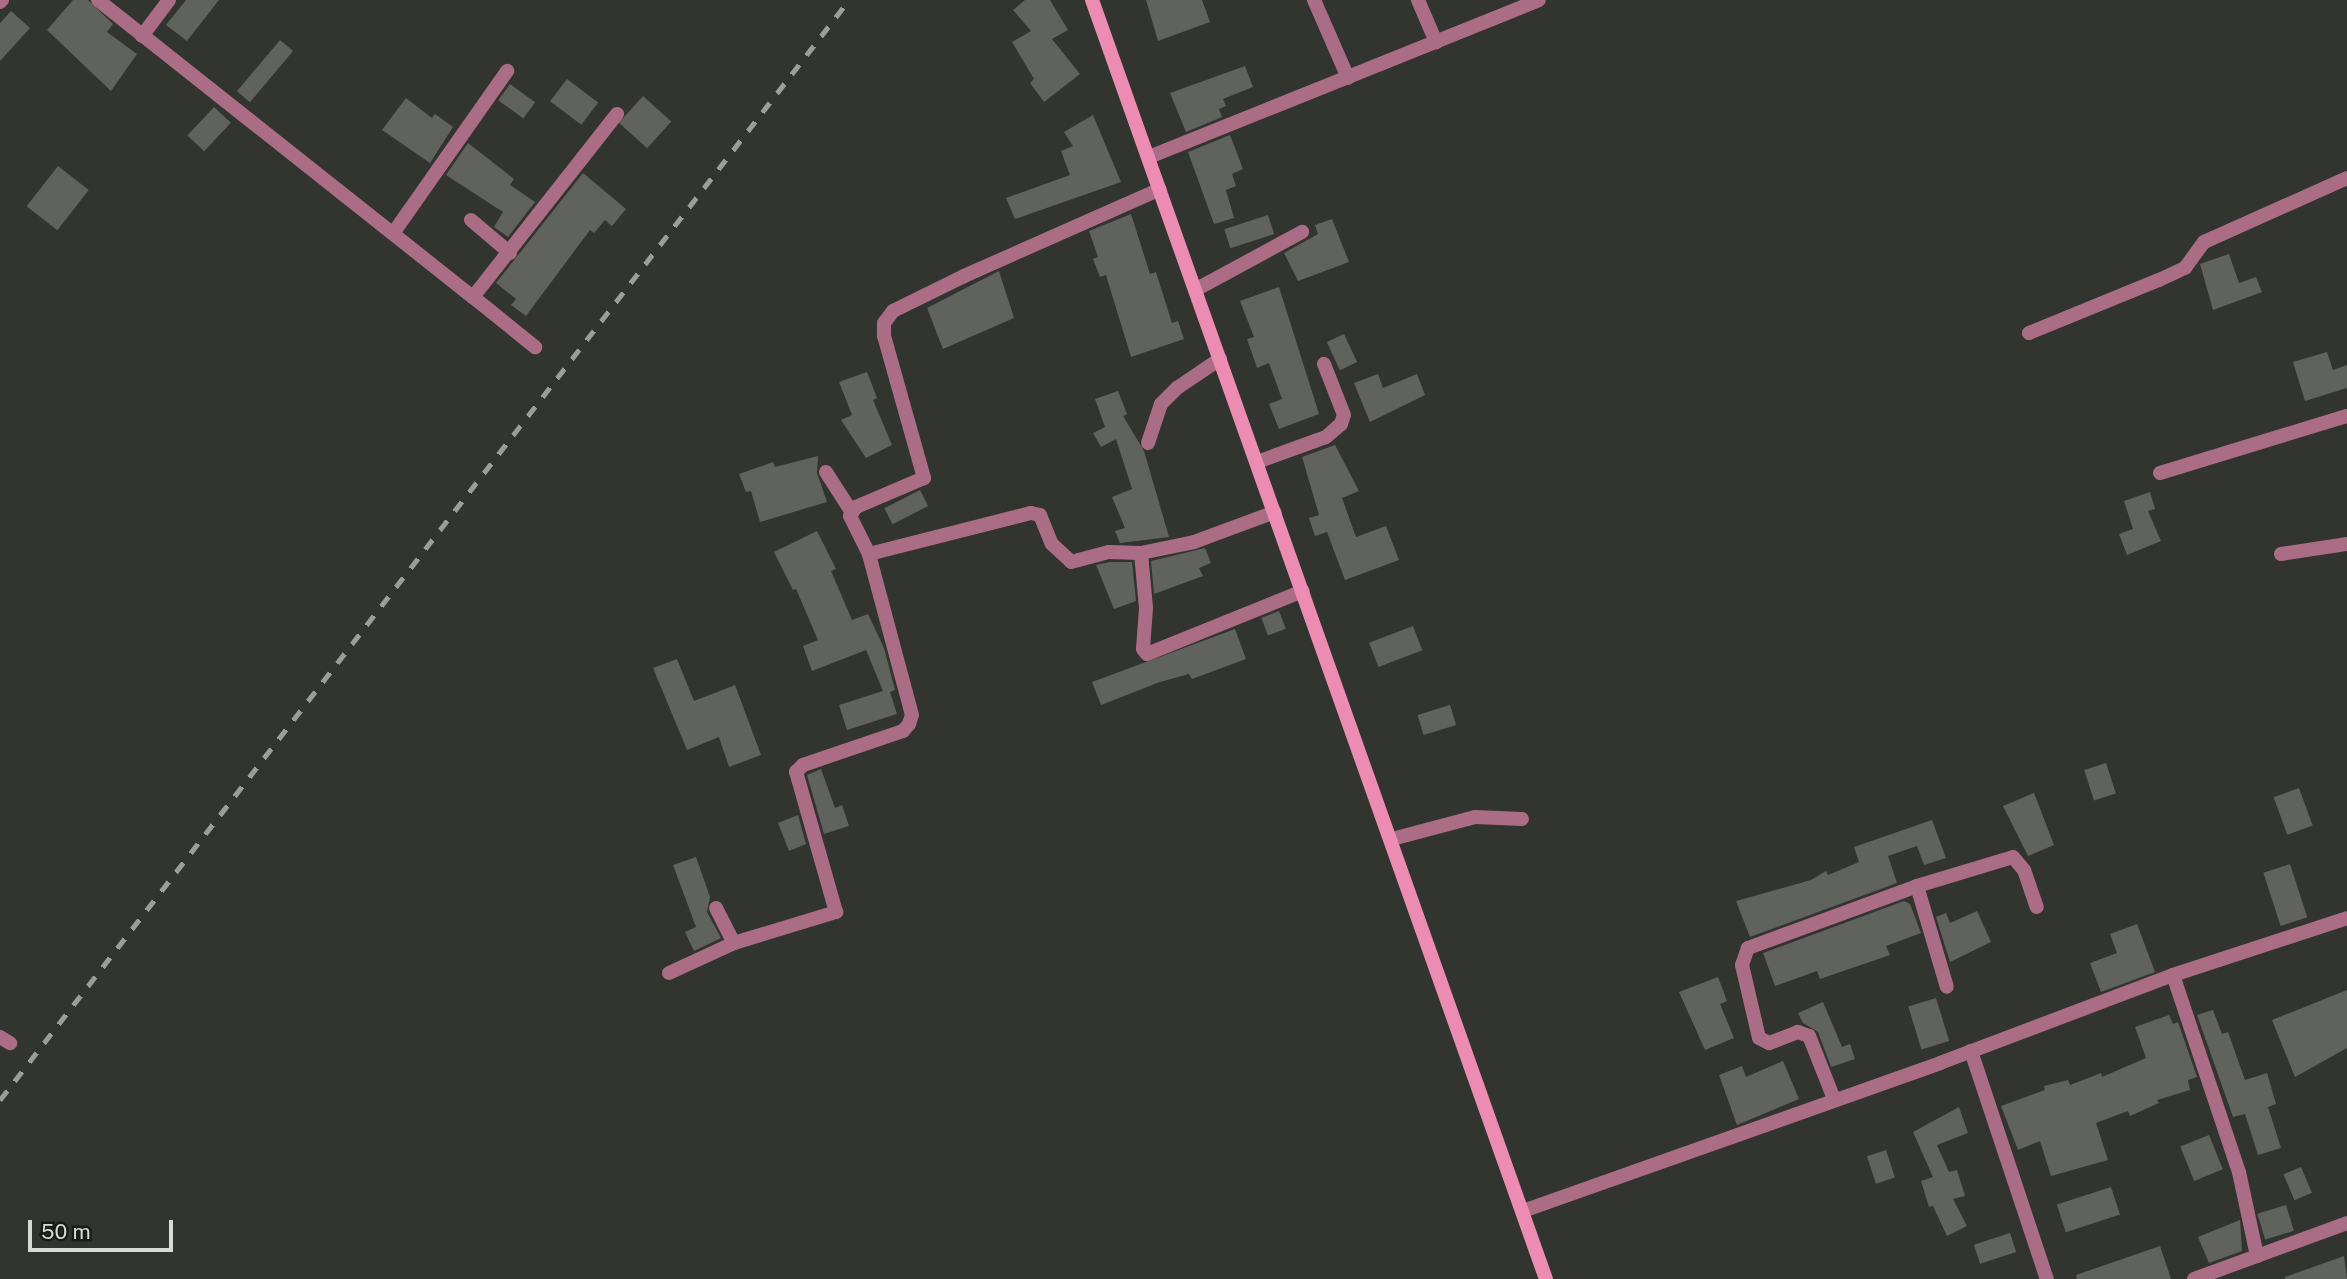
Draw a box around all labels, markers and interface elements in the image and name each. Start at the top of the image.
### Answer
scale bar [32,1206,177,1250]
text: 50 m [41,1219,91,1244]

